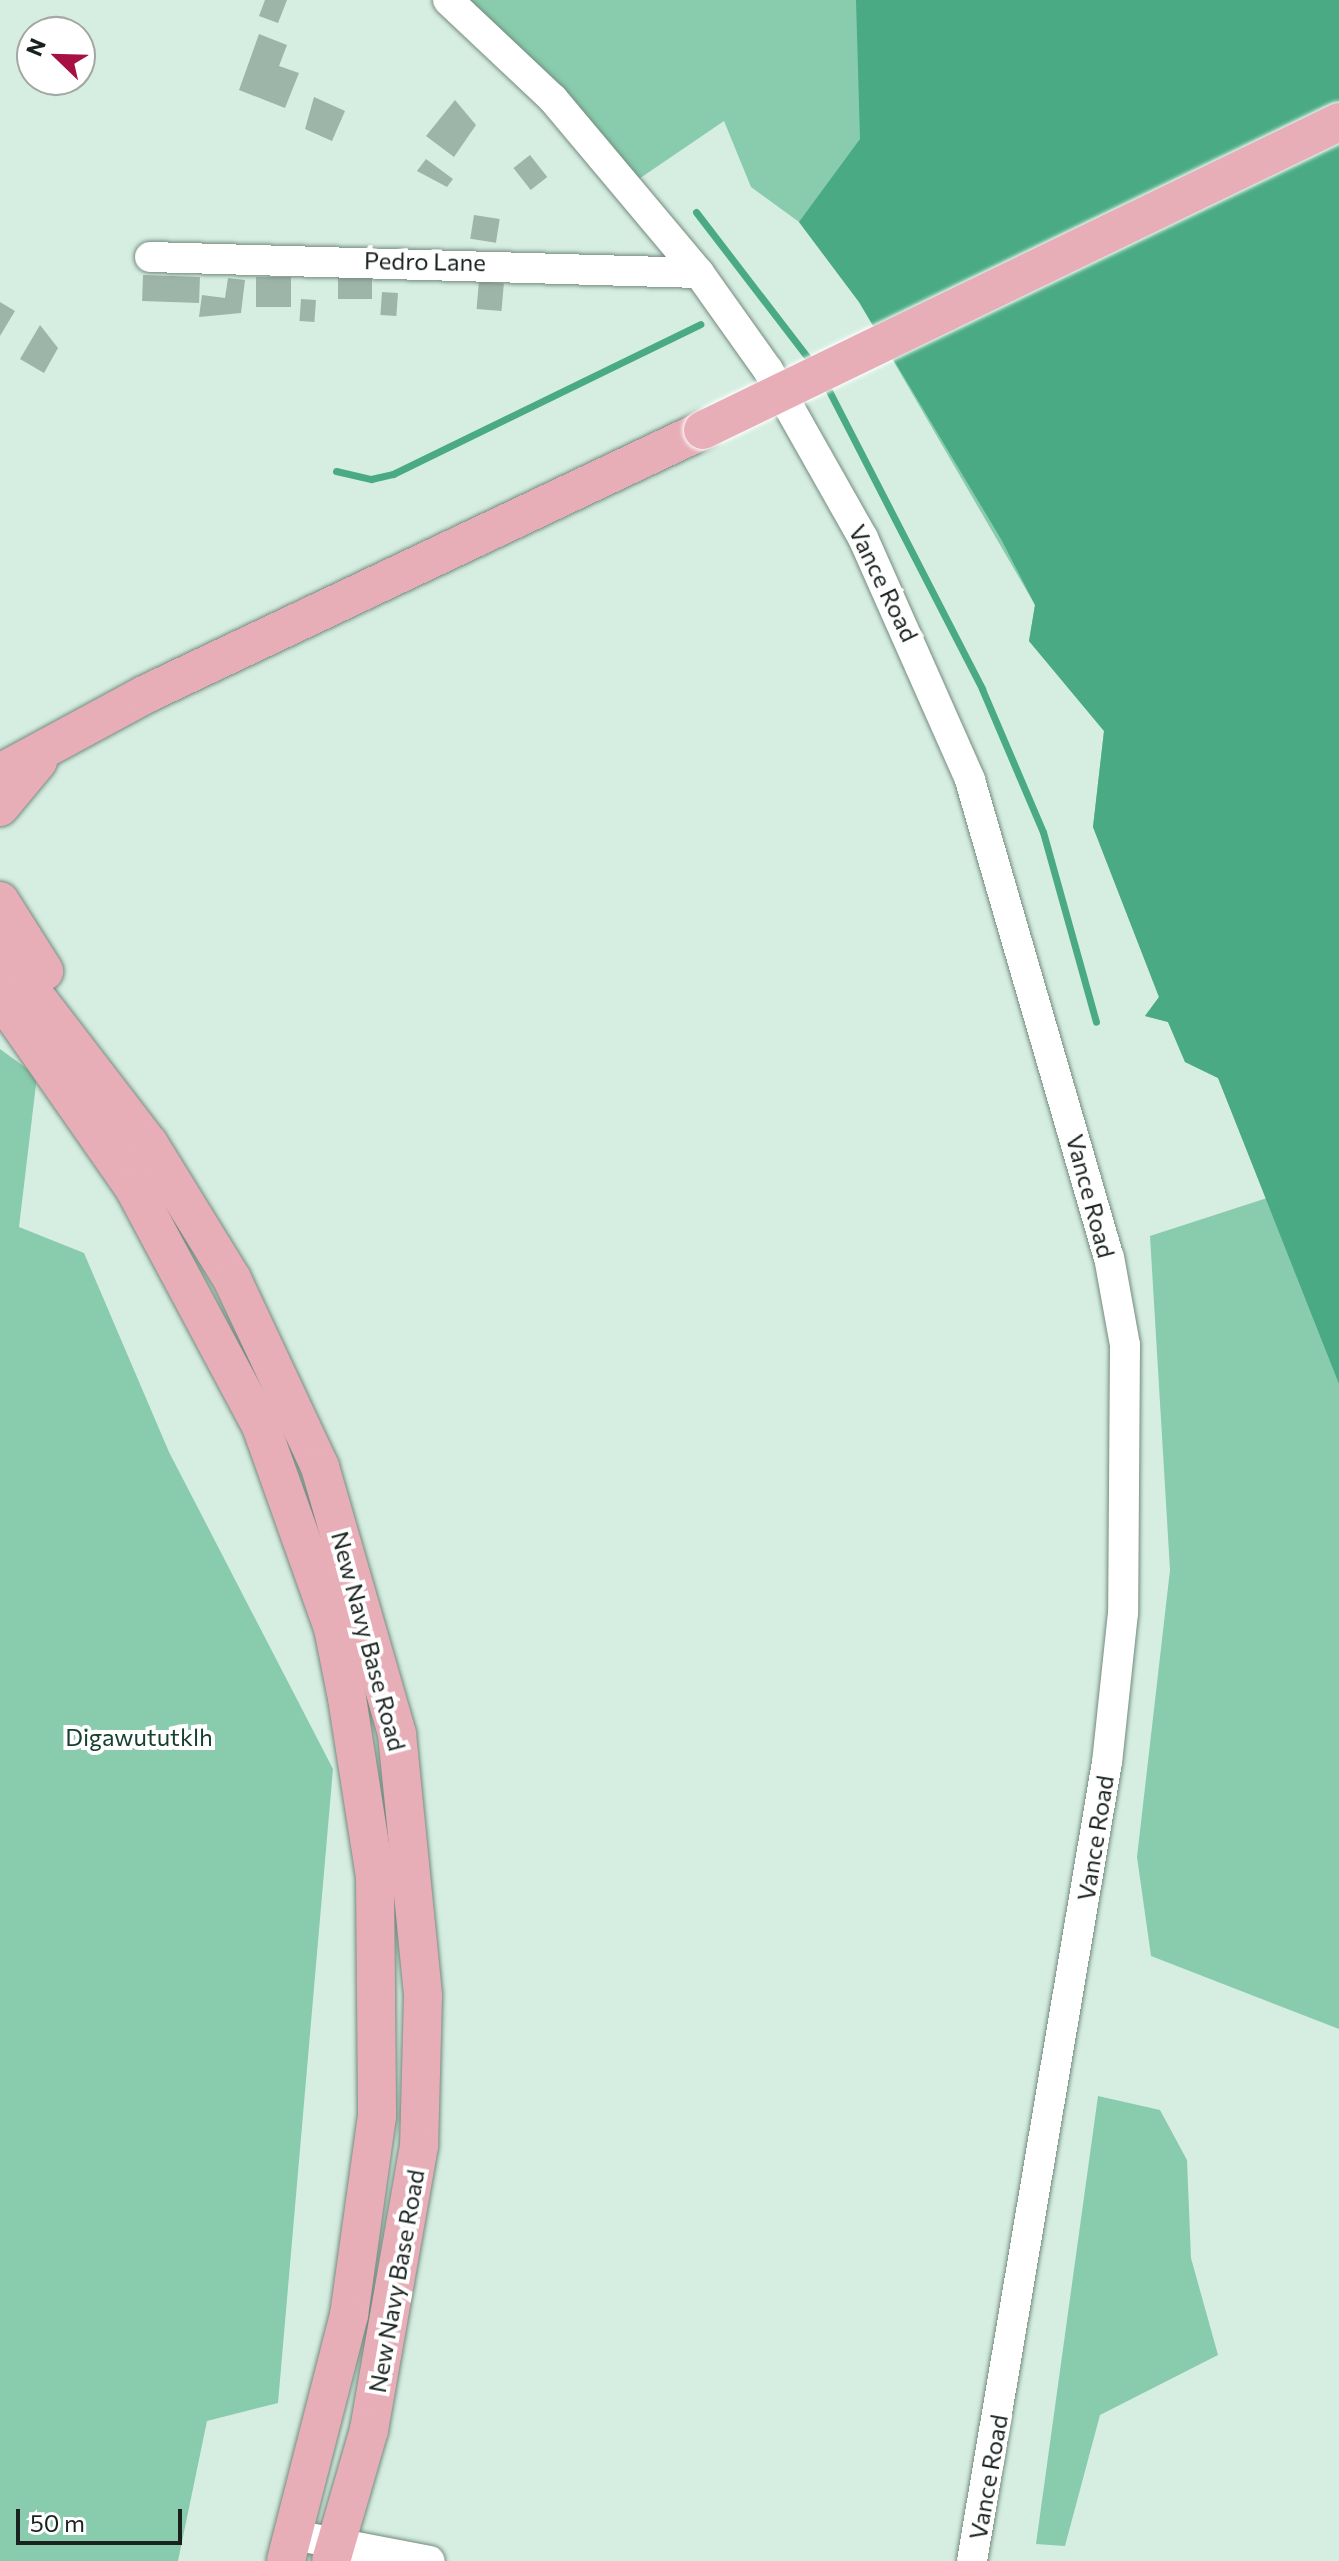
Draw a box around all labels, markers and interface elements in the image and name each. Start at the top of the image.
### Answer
north arrow [16,16,96,96]
text: N [20,34,51,60]
street label: Pedro Lane [364,246,486,276]
street label: Vance Road [843,520,925,646]
street label: Vance Road [1061,1131,1121,1261]
street label: New Navy Base Road [326,1528,412,1754]
park label: Digawututklh [65,1723,213,1751]
street label: Vance Road [1071,1773,1119,1903]
street label: New Navy Base Road [362,2167,430,2395]
street label: Vance Road [963,2412,1013,2542]
scale bar [20,2493,186,2543]
text: 50 m [30,2508,85,2537]

